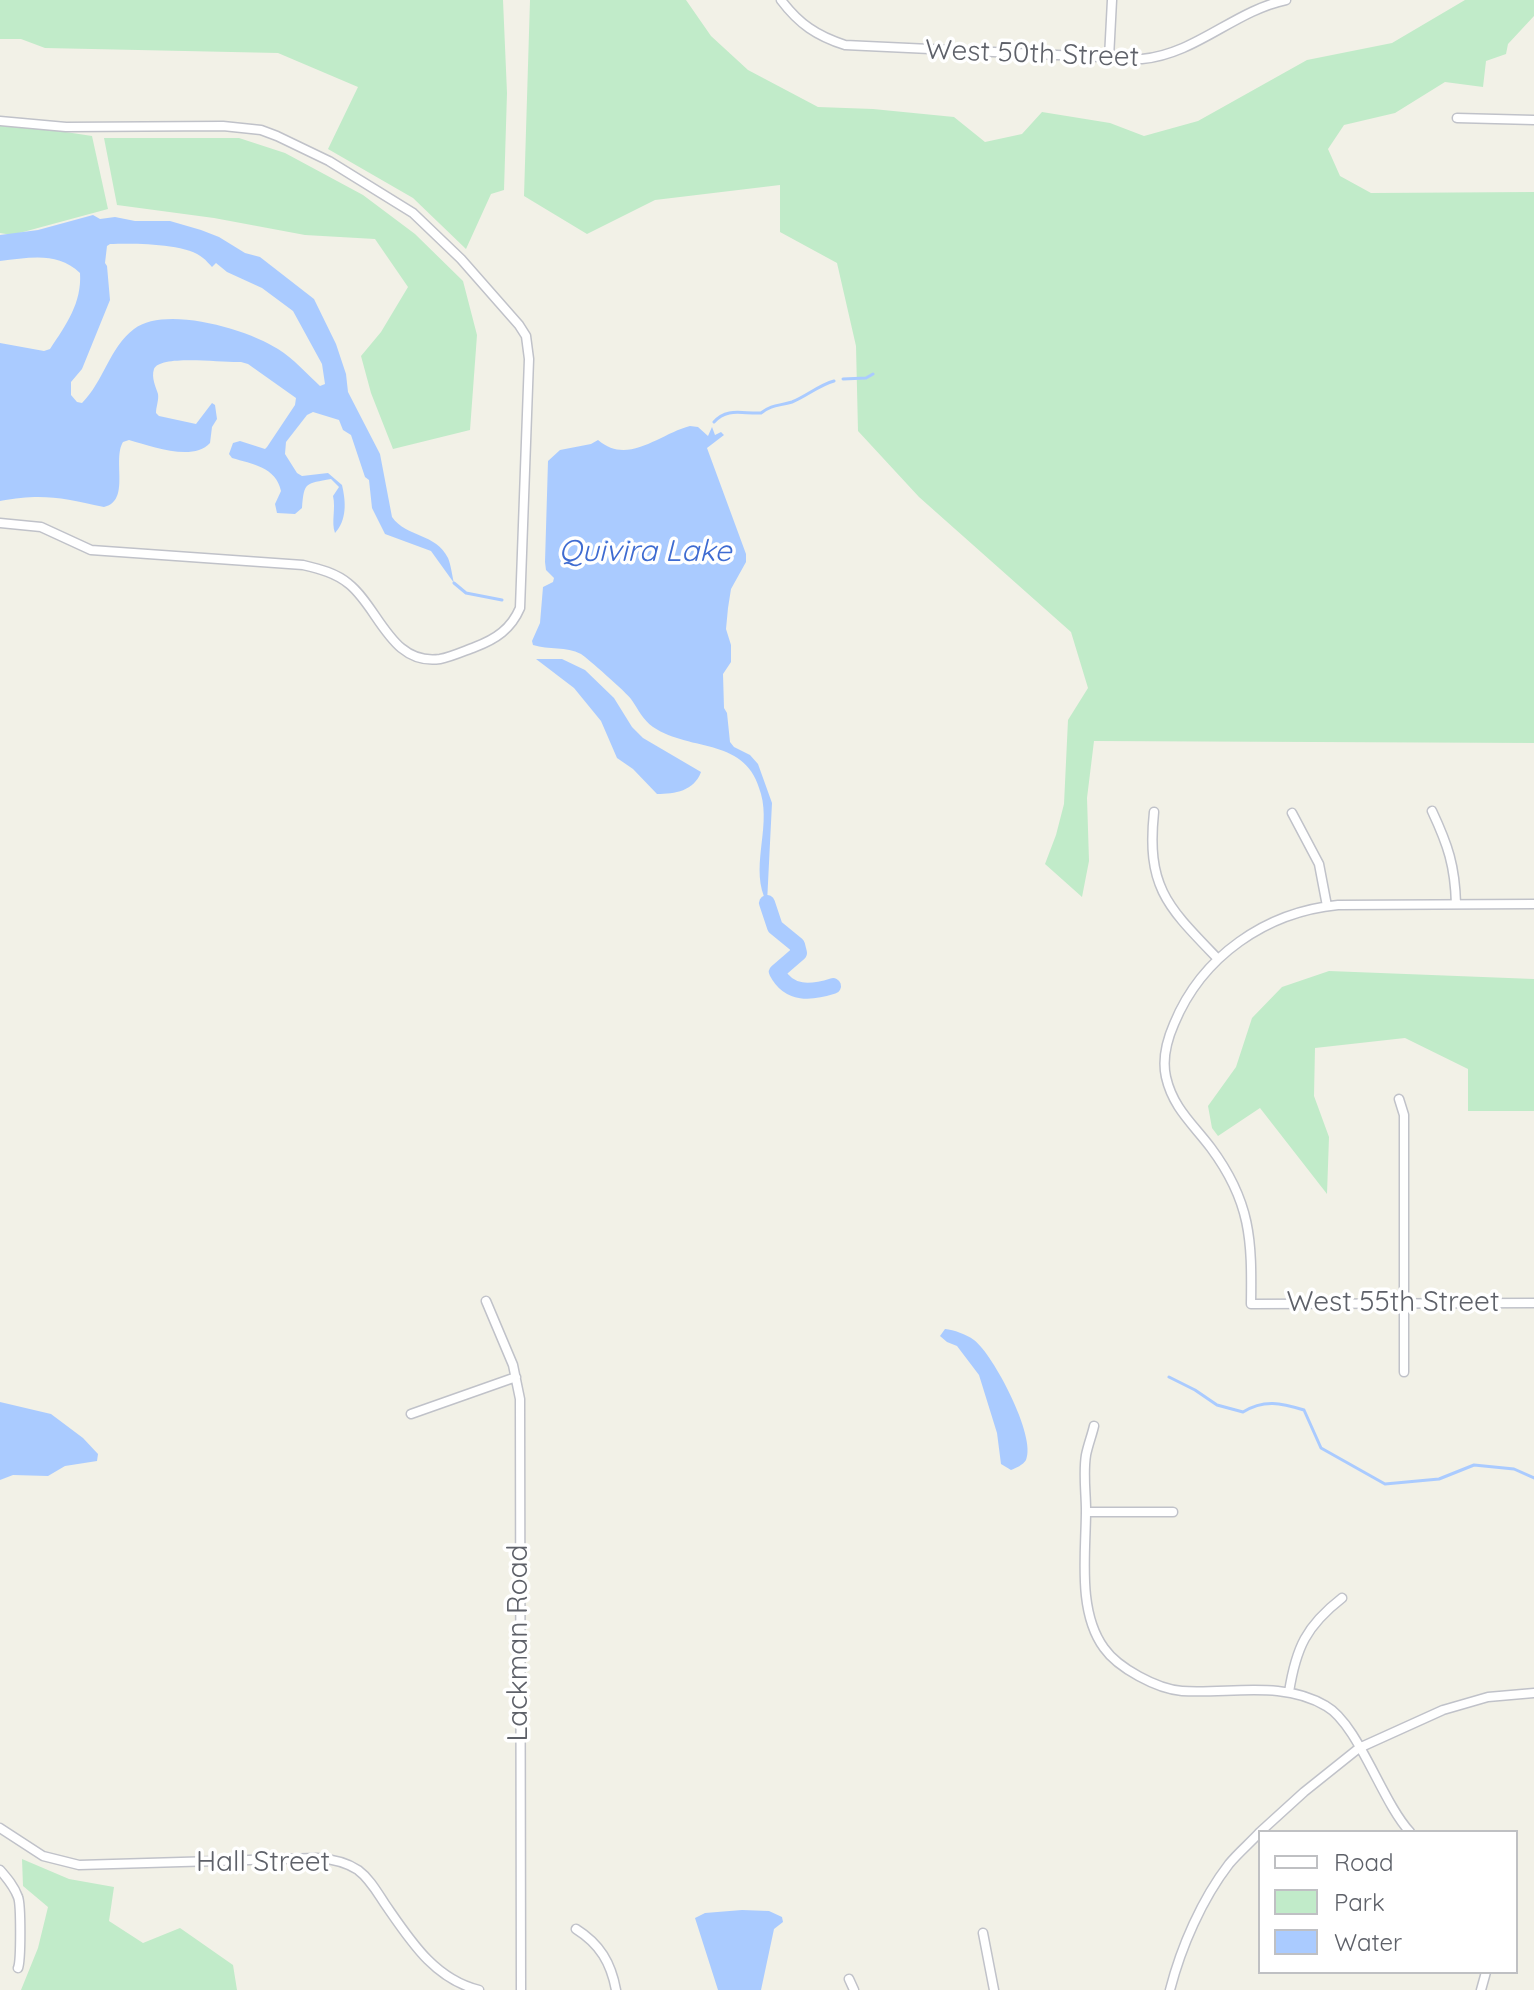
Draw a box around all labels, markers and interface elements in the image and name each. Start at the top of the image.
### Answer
street label: West 50th Street [924,33,1140,75]
water label: Quivira Lake [558,534,732,570]
street label: West 55th Street [1287,1286,1499,1320]
street label: Lackman Road [502,1544,536,1742]
legend [1258,1830,1518,1974]
street label: Hall Street [196,1846,330,1880]
text: Road [1334,1847,1394,1877]
text: Park [1334,1887,1385,1917]
text: Water [1334,1927,1402,1957]

